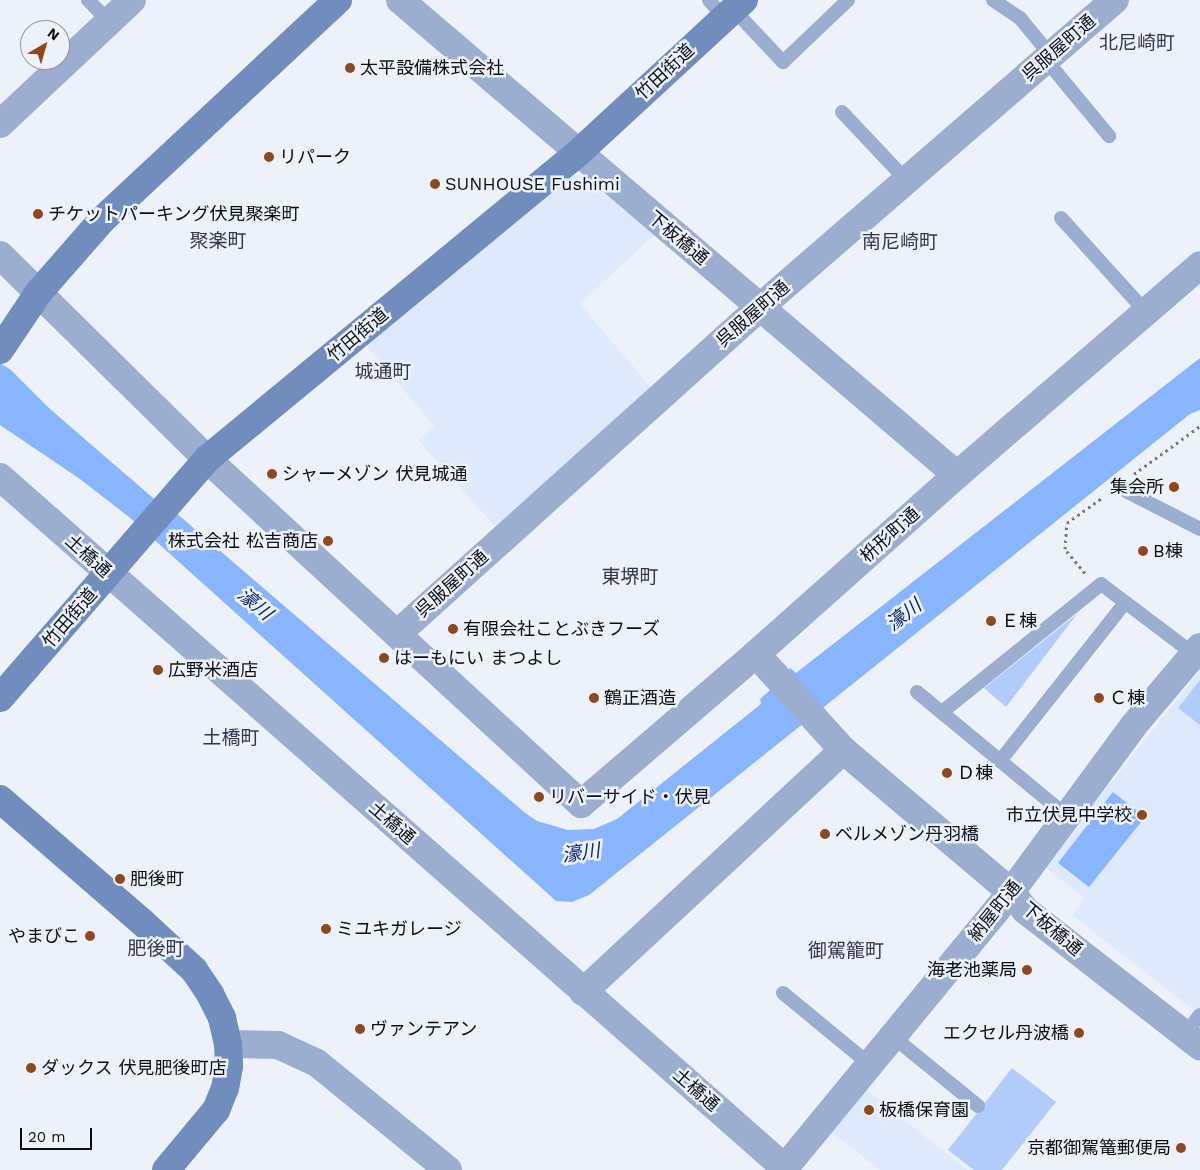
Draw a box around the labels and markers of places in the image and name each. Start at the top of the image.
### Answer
place label: 太平設備株式会社 [360,57,504,79]
marker: 太平設備株式会社 [344,62,356,74]
place label: リパーク [279,146,351,168]
marker: リパーク [263,151,275,163]
place label: SUNHOUSE Fushimi [445,173,620,195]
marker: SUNHOUSE Fushimi [429,178,441,190]
place label: チケットパーキング伏見聚楽町 [48,203,300,225]
marker: チケットパーキング伏見聚楽町 [32,208,44,220]
place label: シャーメゾン 伏見城通 [282,463,468,485]
marker: シャーメゾン 伏見城通 [266,468,278,480]
place label: 集会所 [1110,476,1164,498]
marker: 集会所 [1168,481,1180,493]
place label: 株式会社 松吉商店 [168,530,318,552]
marker: 株式会社 松吉商店 [322,535,334,547]
place label: B棟 [1153,540,1183,562]
marker: B棟 [1137,545,1149,557]
place label: Ｅ棟 [1001,610,1037,632]
marker: Ｅ棟 [985,615,997,627]
place label: 有限会社ことぶきフーズ [463,618,661,640]
marker: 有限会社ことぶきフーズ [447,623,459,635]
place label: はーもにい まつよし [394,647,562,669]
marker: はーもにい まつよし [378,652,390,664]
place label: 広野米酒店 [168,659,258,681]
marker: 広野米酒店 [152,664,164,676]
place label: 鶴正酒造 [604,687,676,709]
place label: Ｃ棟 [1109,687,1145,709]
marker: 鶴正酒造 [588,692,600,704]
marker: Ｃ棟 [1093,692,1105,704]
place label: Ｄ棟 [957,762,993,784]
marker: Ｄ棟 [941,767,953,779]
place label: リバーサイド・伏見 [549,786,711,808]
marker: リバーサイド・伏見 [533,791,545,803]
place label: 市立伏見中学校 [1006,804,1132,826]
marker: 市立伏見中学校 [1136,809,1148,821]
place label: ベルメゾン丹羽橋 [835,823,979,845]
marker: ベルメゾン丹羽橋 [819,828,831,840]
place label: 肥後町 [130,868,184,890]
marker: 肥後町 [114,873,126,885]
place label: ミユキガレージ [336,918,462,940]
marker: ミユキガレージ [320,923,332,935]
place label: やまびこ [8,925,80,947]
marker: やまびこ [84,930,96,942]
place label: 海老池薬局 [927,959,1017,981]
marker: 海老池薬局 [1021,964,1033,976]
place label: ヴァンテアン [370,1018,478,1040]
place label: エクセル丹波橋 [943,1022,1069,1044]
marker: ヴァンテアン [354,1023,366,1035]
marker: エクセル丹波橋 [1073,1027,1085,1039]
place label: ダックス 伏見肥後町店 [41,1057,227,1079]
marker: ダックス 伏見肥後町店 [25,1062,37,1074]
place label: 板橋保育園 [879,1099,969,1121]
marker: 板橋保育園 [863,1104,875,1116]
place label: 京都御駕篭郵便局 [1027,1137,1171,1159]
marker: 京都御駕篭郵便局 [1175,1142,1187,1154]

